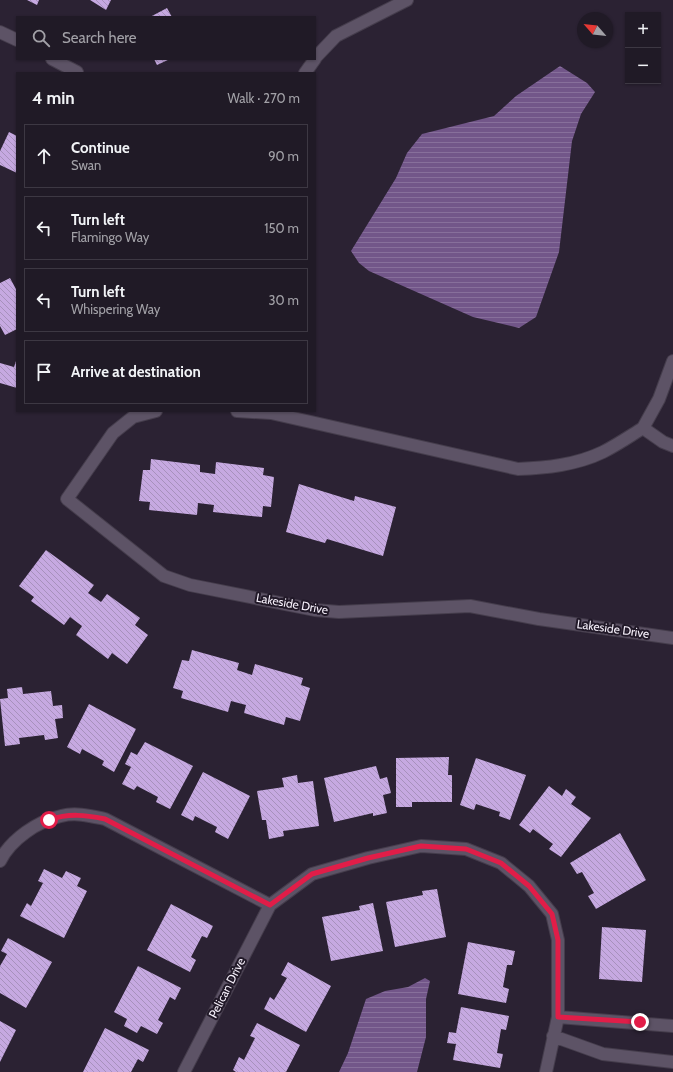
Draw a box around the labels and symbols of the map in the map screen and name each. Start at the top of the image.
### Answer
north arrow [577,12,613,48]
street label: Lakeside Drive [255,590,329,617]
street label: Lakeside Drive [576,616,650,641]
route start [40,811,58,829]
street label: Pelican Drive [205,955,248,1020]
route end [631,1013,649,1031]

